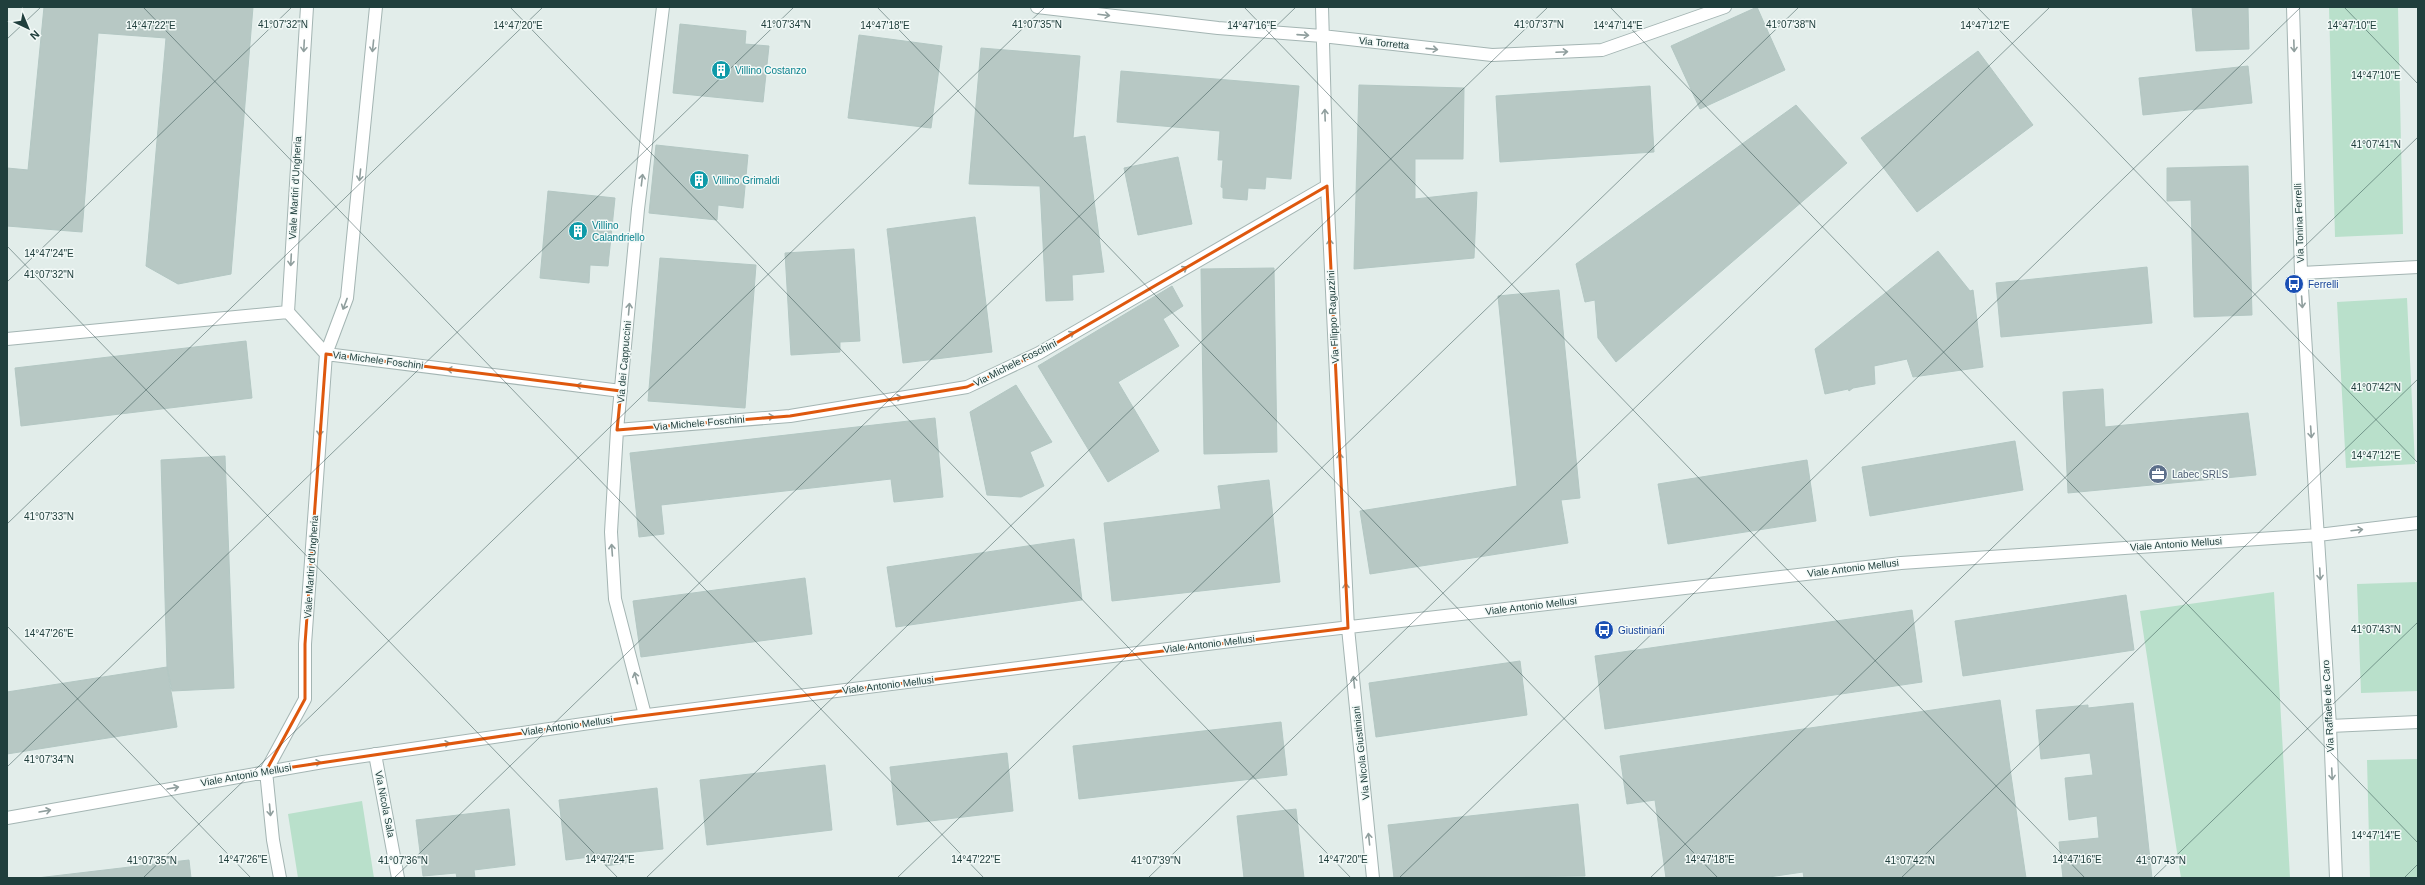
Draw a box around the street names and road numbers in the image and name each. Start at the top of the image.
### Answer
street label: Via Torretta [1358,35,1410,51]
street label: Viale Martiri d'Ungheria [287,136,303,240]
street label: Via Tonina Ferrelli [2292,183,2306,263]
street label: Via Filippo Raguzzini [1325,270,1341,364]
street label: Via dei Cappuccini [615,320,633,404]
street label: Via Michele Foschini [972,337,1058,389]
street label: Via Michele Foschini [332,349,424,371]
street label: Via Michele Foschini [653,414,745,432]
street label: Viale Martiri d'Ungheria [302,515,320,619]
street label: Viale Antonio Mellusi [2130,535,2222,553]
street label: Viale Antonio Mellusi [1807,557,1899,579]
street label: Viale Antonio Mellusi [1485,595,1577,617]
street label: Viale Antonio Mellusi [1163,633,1255,655]
street label: Via Raffaele de Caro [2320,659,2336,752]
street label: Viale Antonio Mellusi [842,674,934,696]
street label: Via Nicola Giustiniani [1351,706,1371,800]
street label: Viale Antonio Mellusi [521,714,613,738]
street label: Viale Antonio Mellusi [200,762,292,788]
street label: Via Nicola Sala [373,770,397,839]

